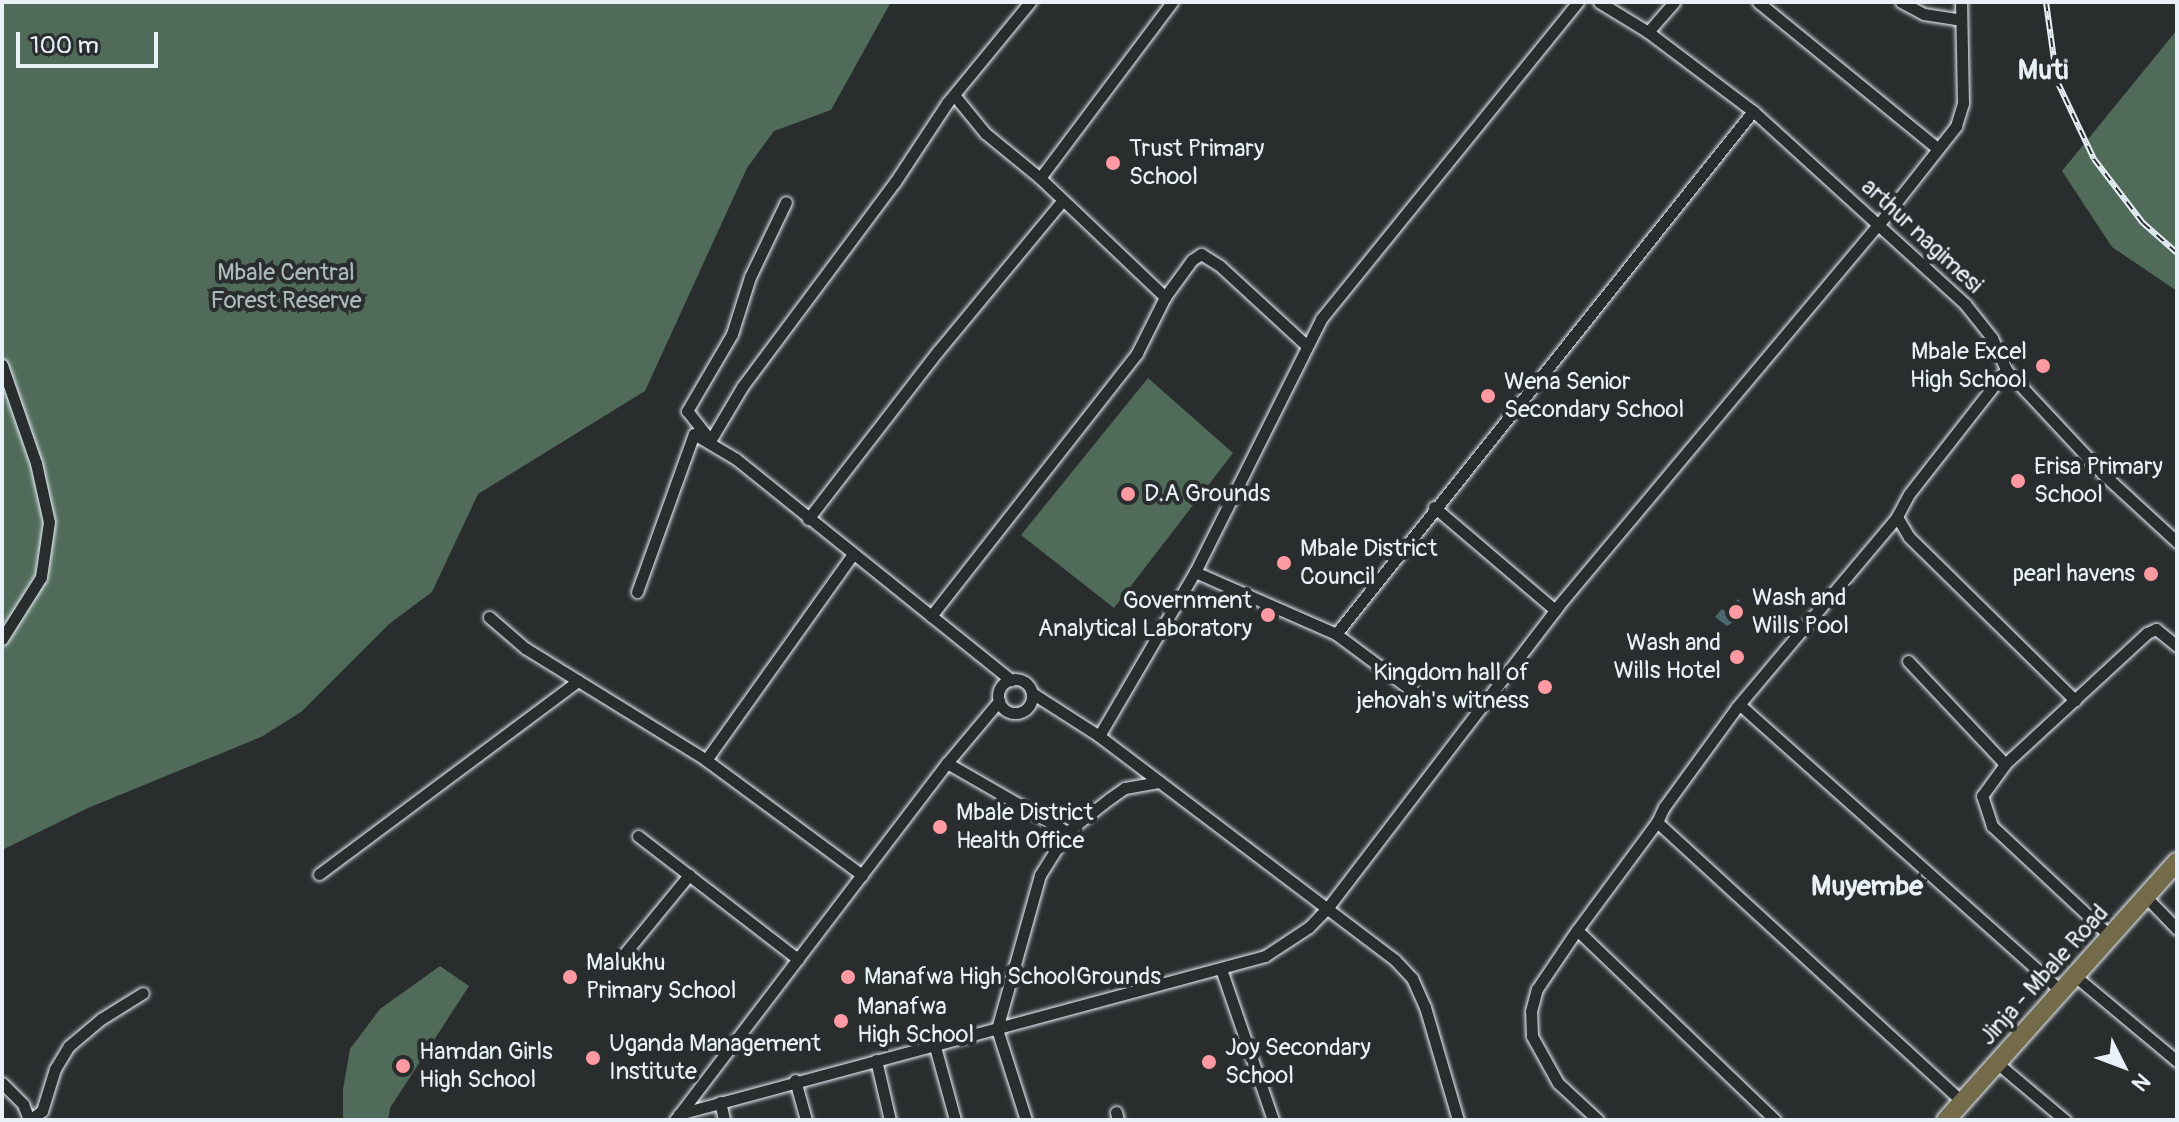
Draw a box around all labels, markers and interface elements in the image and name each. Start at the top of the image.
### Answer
scale bar [20,16,162,66]
text: 100 m [30,31,99,60]
district label: Muti [2018,54,2068,88]
place label: Trust Primary School [1129,135,1264,191]
marker: Trust Primary School [1104,154,1122,172]
street label: arthur nagimesi [1855,173,1989,299]
park label: Mbale Central Forest Reserve [210,259,362,315]
place label: Mbale Excel High School [1910,338,2027,394]
marker: Mbale Excel High School [2034,357,2052,375]
place label: Wena Senior Secondary School [1504,368,1684,424]
marker: Wena Senior Secondary School [1479,387,1497,405]
place label: Erisa Primary School [2034,453,2163,509]
marker: Erisa Primary School [2009,472,2027,490]
place label: D.A Grounds [1144,480,1270,508]
marker: D.A Grounds [1119,485,1137,503]
place label: Mbale District Council [1300,535,1437,591]
marker: Mbale District Council [1275,554,1293,572]
place label: pearl havens [2013,560,2135,588]
marker: pearl havens [2142,565,2160,583]
place label: Wash and Wills Pool [1752,584,1849,640]
place label: Government Analytical Laboratory [1038,587,1252,643]
marker: Wash and Wills Pool [1727,603,1745,621]
marker: Government Analytical Laboratory [1259,606,1277,624]
place label: Wash and Wills Hotel [1614,629,1721,685]
marker: Wash and Wills Hotel [1728,648,1746,666]
place label: Kingdom hall of jehovah's witness [1357,659,1529,715]
marker: Kingdom hall of jehovah's witness [1536,678,1554,696]
place label: Mbale District Health Office [956,799,1093,855]
marker: Mbale District Health Office [931,818,949,836]
district label: Muyembe [1811,870,1923,904]
street label: Jinja - Mbale Road [1973,899,2115,1051]
place label: Malukhu Primary School [586,949,736,1005]
place label: Manafwa High SchoolGrounds [864,963,1161,991]
marker: Malukhu Primary School [561,968,579,986]
marker: Manafwa High SchoolGrounds [839,968,857,986]
place label: Manafwa High School [857,993,974,1049]
marker: Manafwa High School [832,1012,850,1030]
north arrow [2083,1026,2163,1106]
place label: Uganda Management Institute [609,1030,821,1086]
place label: Joy Secondary School [1225,1034,1371,1090]
place label: Hamdan Girls High School [419,1038,553,1094]
marker: Uganda Management Institute [584,1049,602,1067]
marker: Joy Secondary School [1200,1053,1218,1071]
marker: Hamdan Girls High School [394,1057,412,1075]
text: N [2125,1067,2156,1097]

